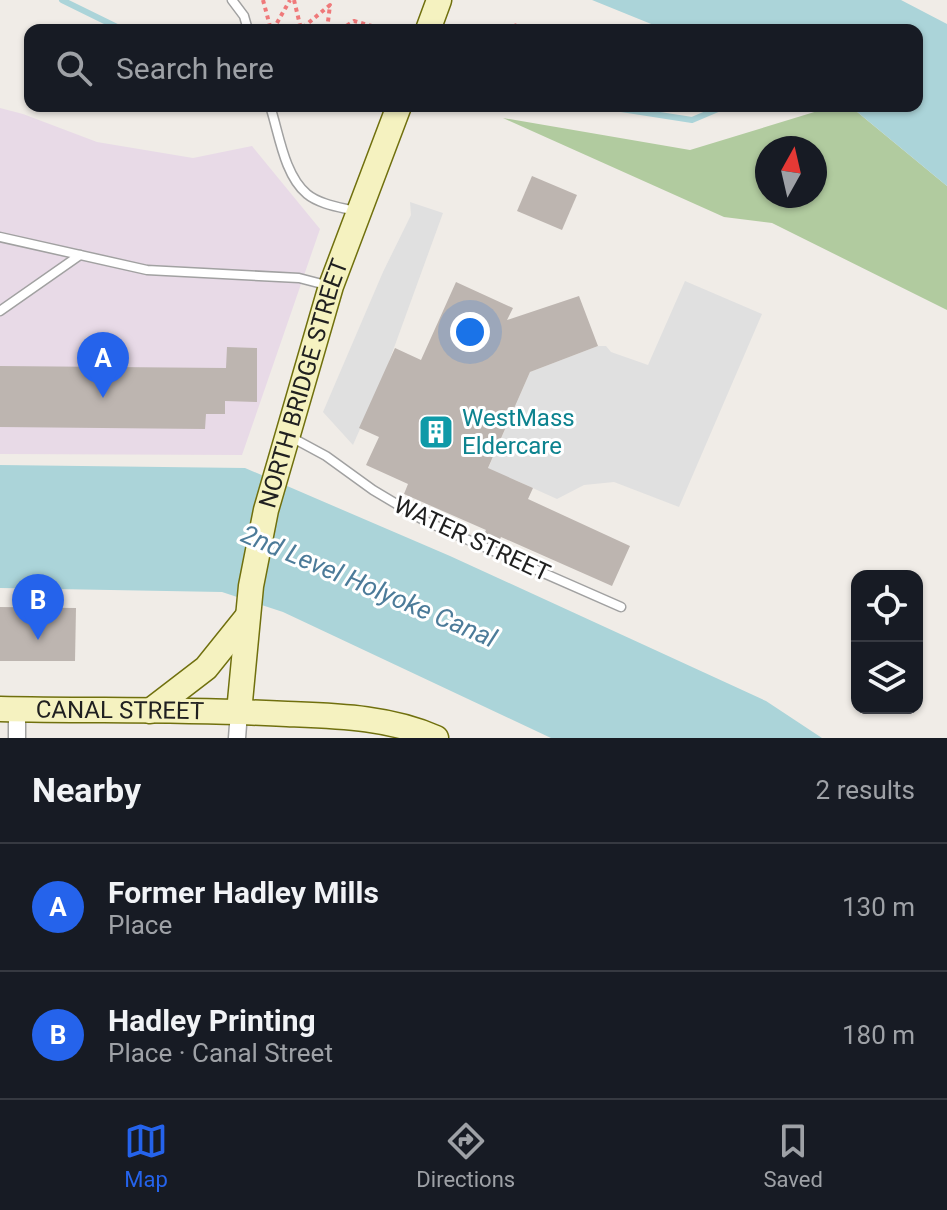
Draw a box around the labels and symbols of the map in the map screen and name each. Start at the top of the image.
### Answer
north arrow [755,136,827,208]
street label: NORTH BRIDGE STREET [253,255,354,511]
your location [450,312,490,352]
pin: A [77,332,129,398]
place label: WestMass Eldercare [462,404,575,460]
building icon: WestMass Eldercare [417,413,455,451]
street label: WATER STREET [390,491,554,587]
water label: 2nd Level Holyoke Canal [237,519,502,654]
pin: B [12,574,64,640]
street label: CANAL STREET [36,696,204,725]

